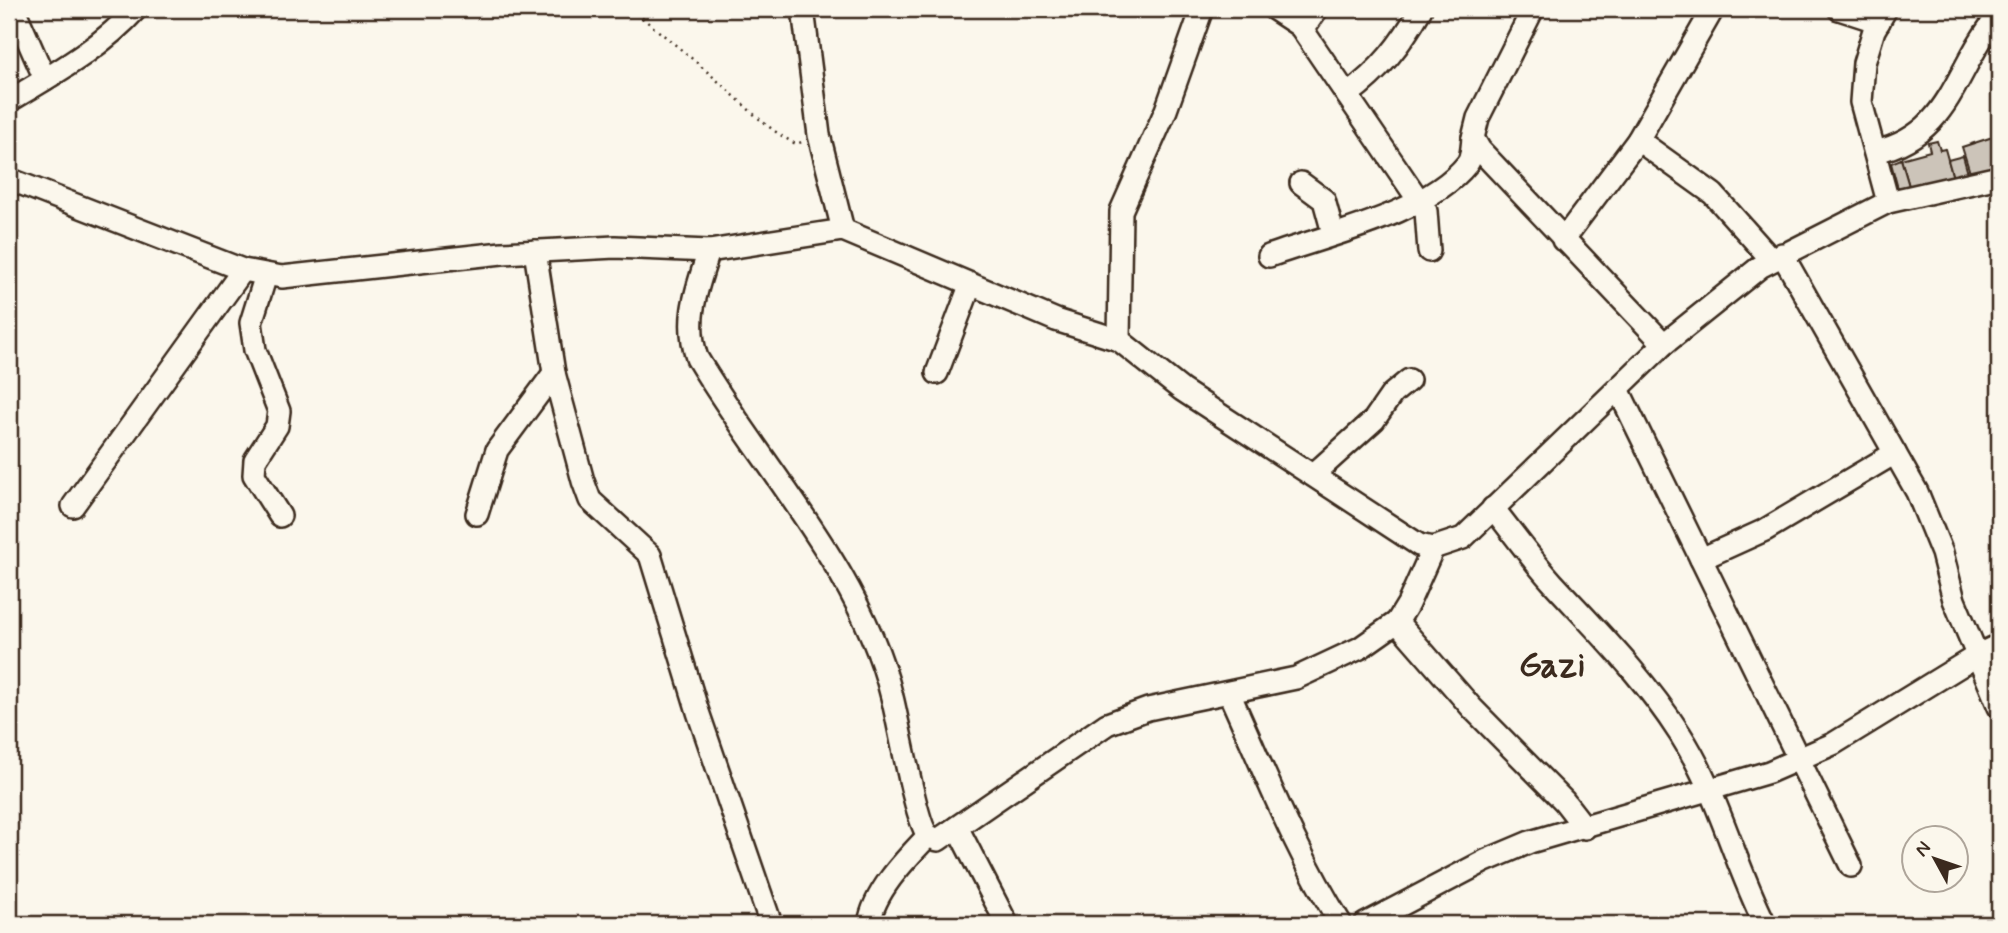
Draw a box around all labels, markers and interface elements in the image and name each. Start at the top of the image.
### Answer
district label: Gazi [1519,643,1585,689]
north arrow [1899,824,1969,894]
text: N [1909,836,1937,862]

